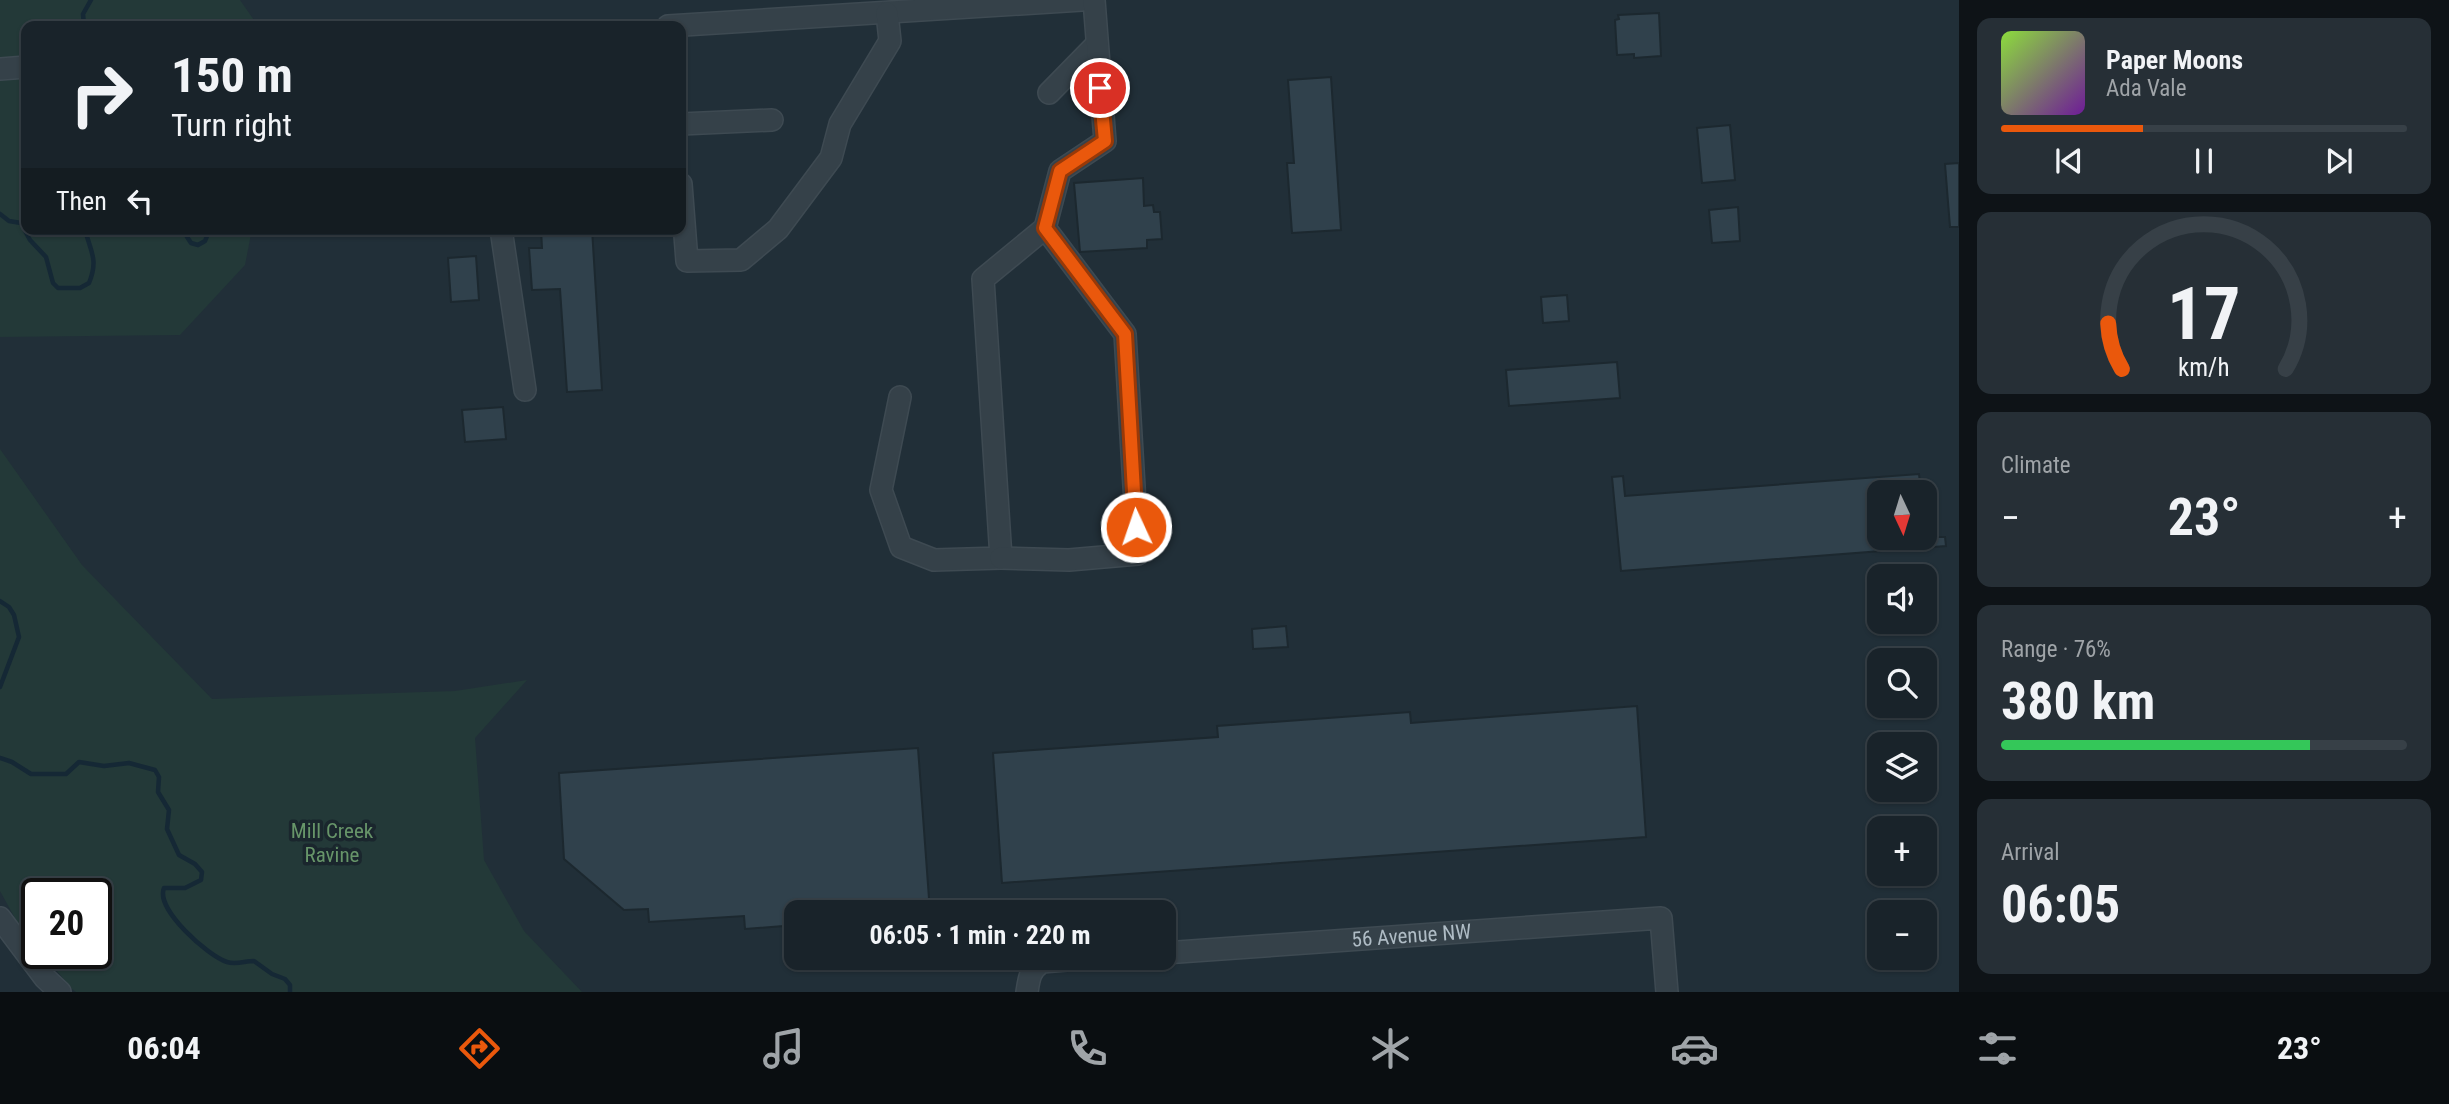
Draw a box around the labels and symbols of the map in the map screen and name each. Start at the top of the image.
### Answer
pin [1070,58,1130,118]
north arrow [1867,480,1937,550]
position arrow [1099,490,1173,564]
park label: Mill Creek Ravine [291,819,374,867]
speed limit sign: 20 [21,878,112,969]
street label: 56 Avenue NW [1351,919,1472,952]

